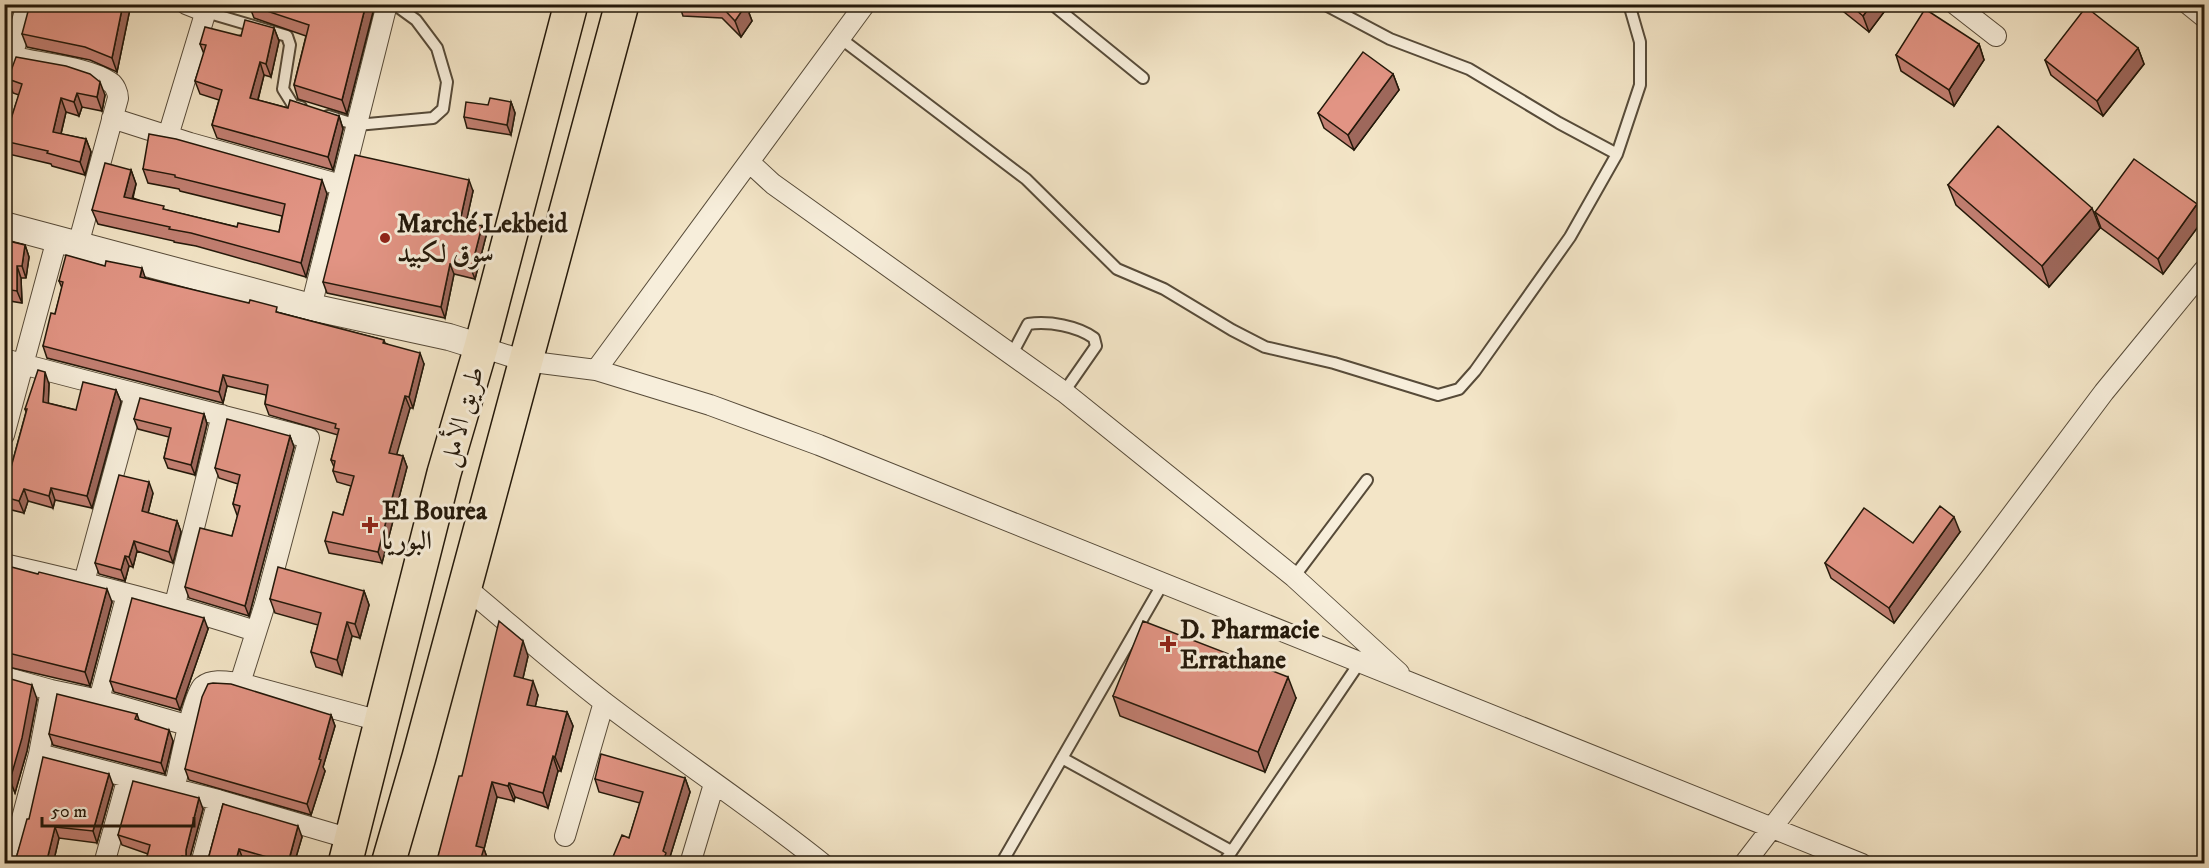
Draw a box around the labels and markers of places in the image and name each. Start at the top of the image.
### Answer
place label: Marché Lekbeid سوق لكبيد [397,208,568,271]
marker: Marché Lekbeid سوق لكبيد [378,231,392,245]
place label: El Bourea البوريا [382,495,488,558]
marker: El Bourea البوريا [363,518,377,532]
place label: D. Pharmacie Errathane [1180,614,1320,677]
marker: D. Pharmacie Errathane [1161,637,1175,651]

